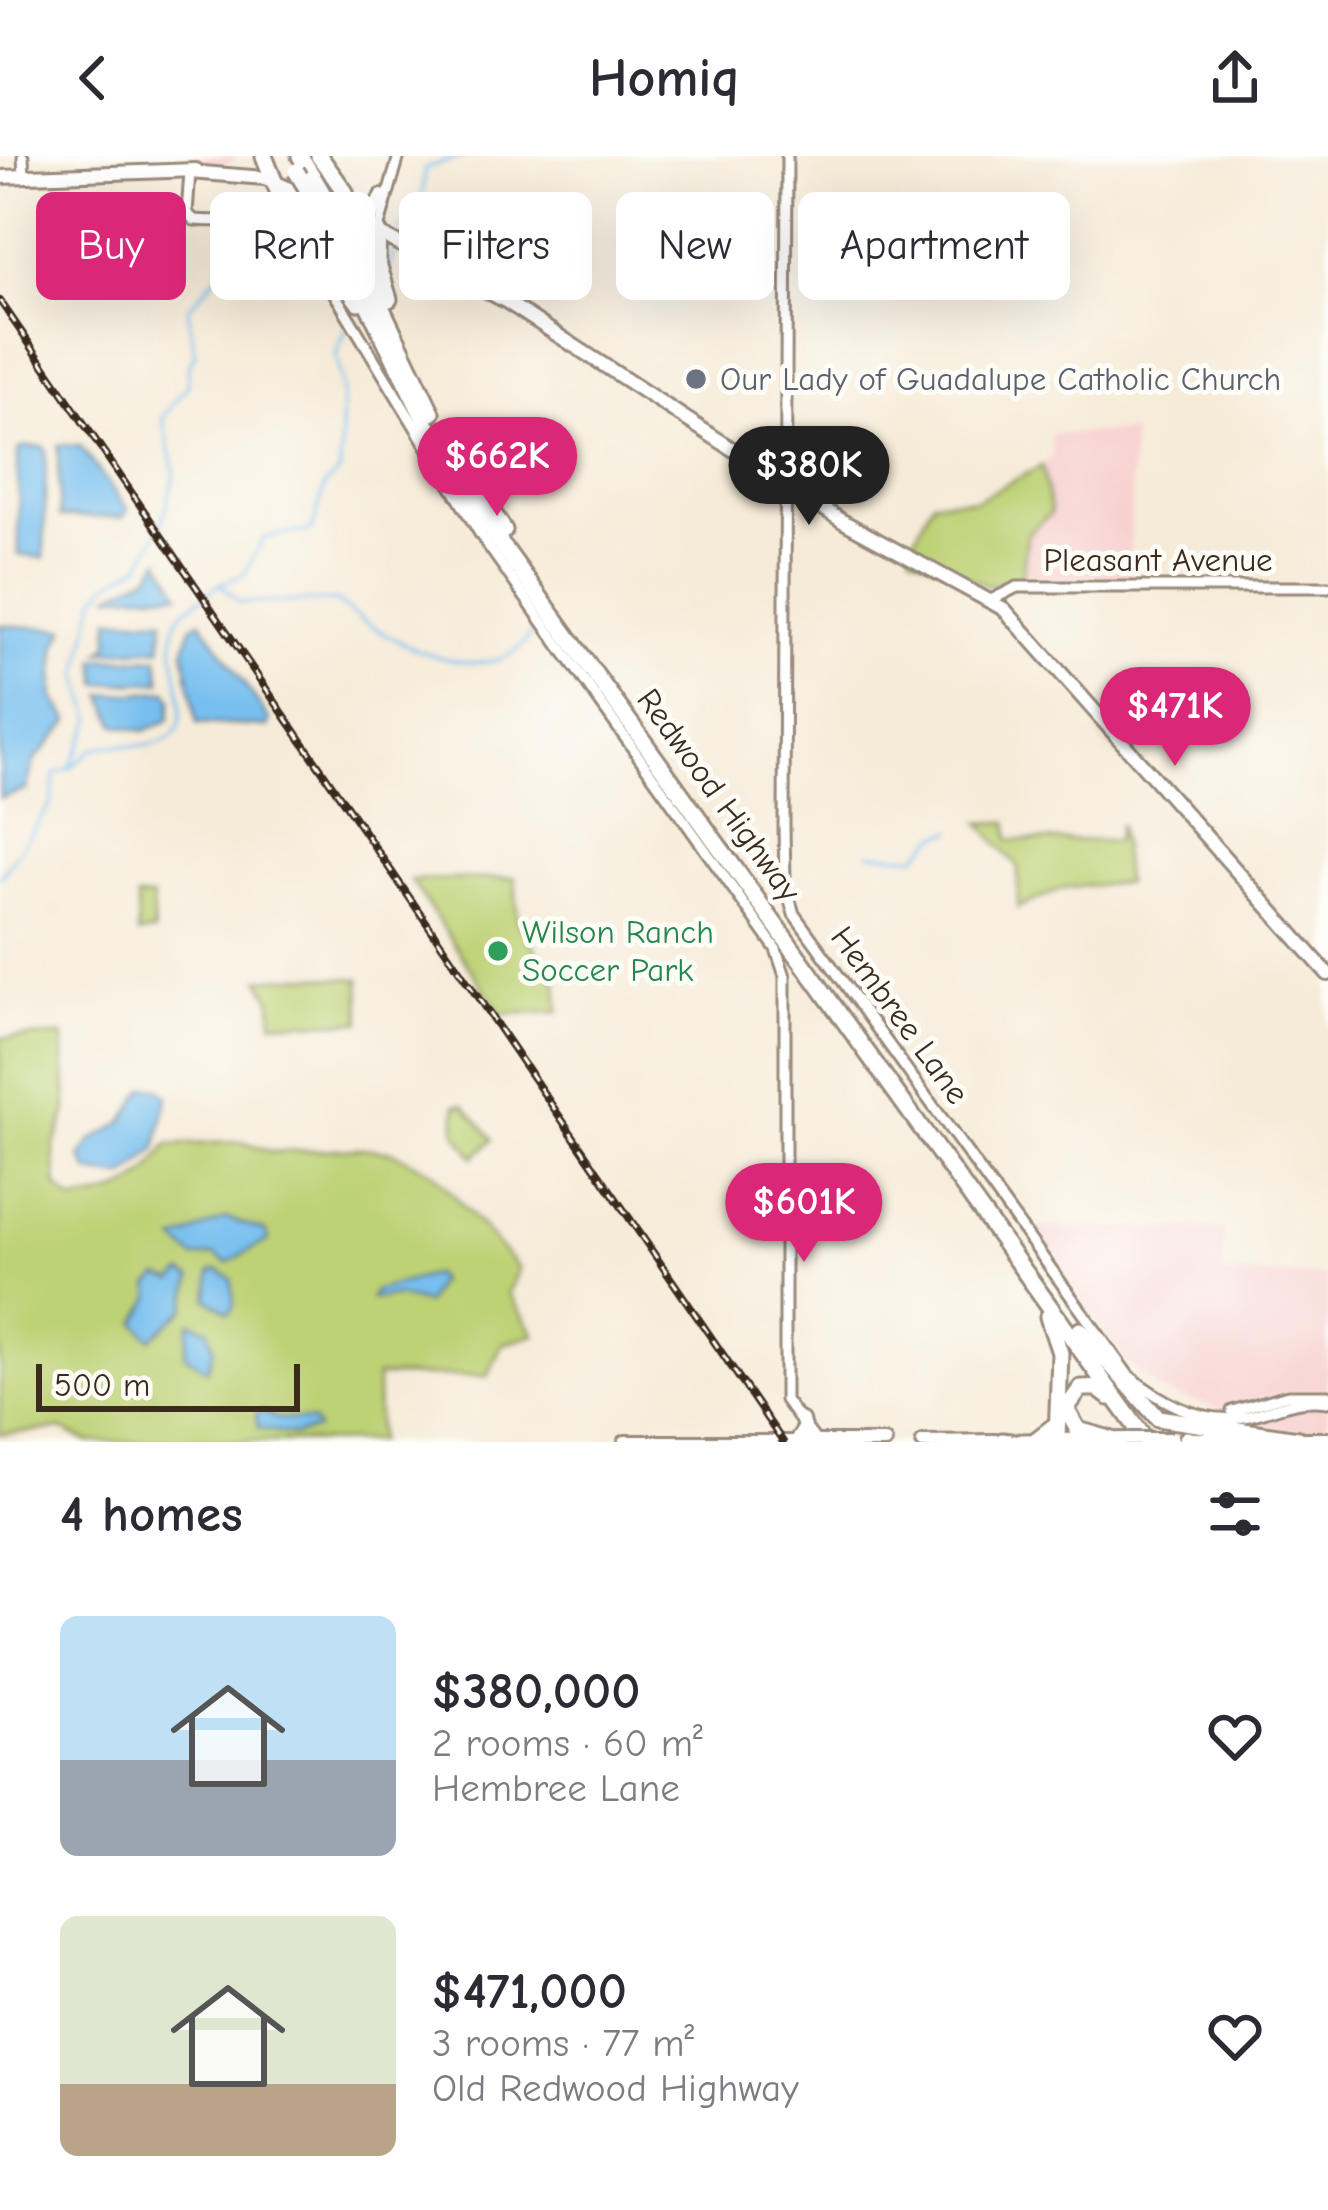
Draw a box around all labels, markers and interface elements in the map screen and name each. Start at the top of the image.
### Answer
icon: back [60,45,126,111]
icon: share [1202,45,1268,111]
text: Homiq [589,47,739,110]
chip: Buy [36,192,186,300]
chip: Rent [210,192,375,300]
chip: Filters [399,192,592,300]
chip: New [616,192,774,300]
chip: Apartment [798,192,1070,300]
place label: Our Lady of Guadalupe Catholic Church [720,360,1281,398]
marker: Our Lady of Guadalupe Catholic Church [683,366,709,392]
pin: $662K [413,417,581,519]
pin: $380K [725,426,893,528]
text: $662K [444,433,550,478]
text: $380K [756,442,862,487]
street label: Pleasant Avenue [1043,541,1273,579]
pin: $471K [1091,667,1259,769]
street label: Redwood Highway [629,681,809,909]
text: $471K [1127,683,1223,728]
place label: Wilson Ranch Soccer Park [522,913,714,989]
street label: Hembree Lane [823,919,977,1111]
marker: Wilson Ranch Soccer Park [485,938,511,964]
pin: $601K [720,1163,888,1265]
text: $601K [752,1179,856,1224]
scale bar [36,1358,300,1411]
text: 500 m [54,1366,150,1404]
icon: filters [1202,1481,1268,1547]
text: 4 homes [60,1485,243,1544]
text: $380,000 [432,1662,640,1721]
icon: home [156,1664,300,1808]
icon: heart [1202,1703,1268,1769]
text: 2 rooms · 60 m² [432,1721,703,1766]
text: Hembree Lane [432,1766,680,1811]
text: $471,000 [432,1962,627,2021]
icon: home [156,1964,300,2108]
icon: heart [1202,2003,1268,2069]
text: 3 rooms · 77 m² [432,2021,694,2066]
text: Old Redwood Highway [432,2066,799,2111]

